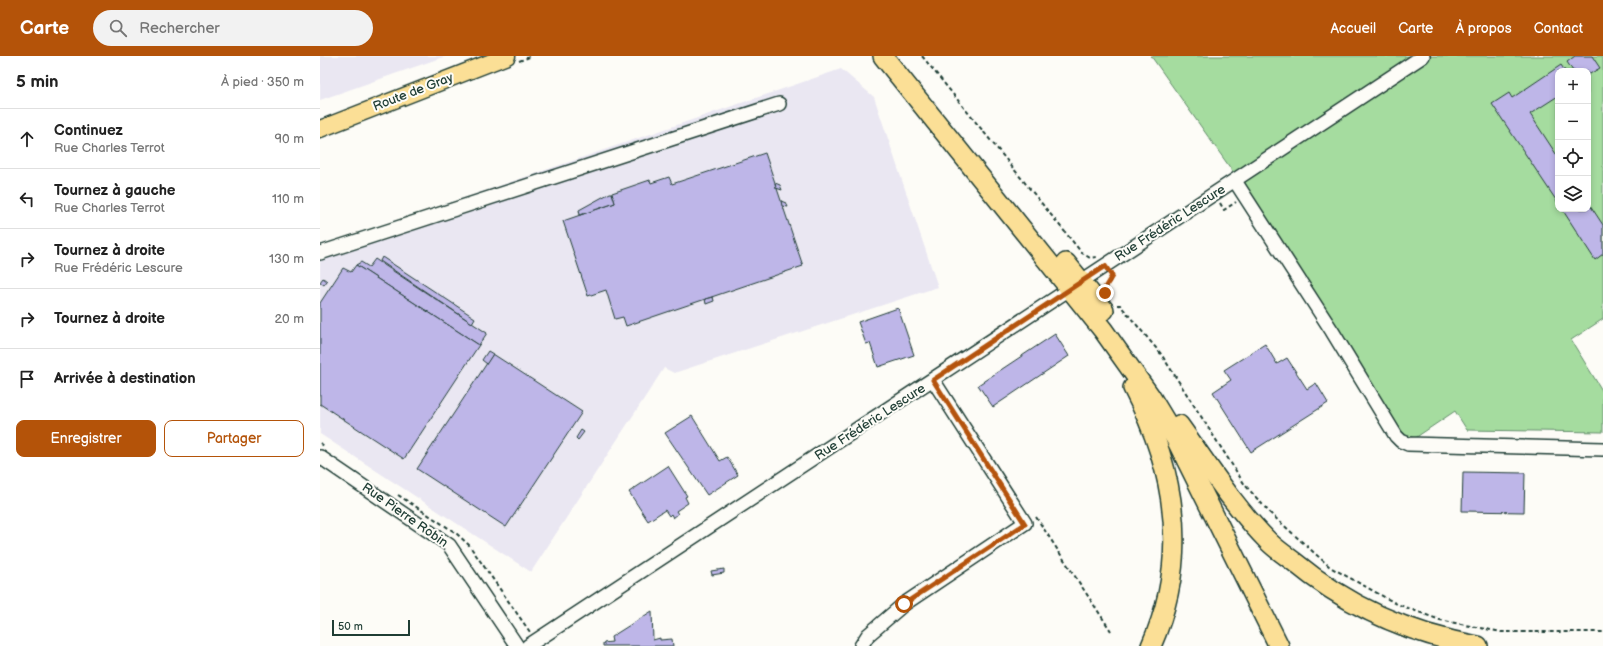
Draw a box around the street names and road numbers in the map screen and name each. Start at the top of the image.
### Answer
street label: Route de Gray [371,69,455,115]
street label: Rue Frédéric Lescure [1112,181,1229,265]
street label: Rue Frédéric Lescure [812,380,929,464]
street label: Rue Pierre Robin [359,479,451,551]

